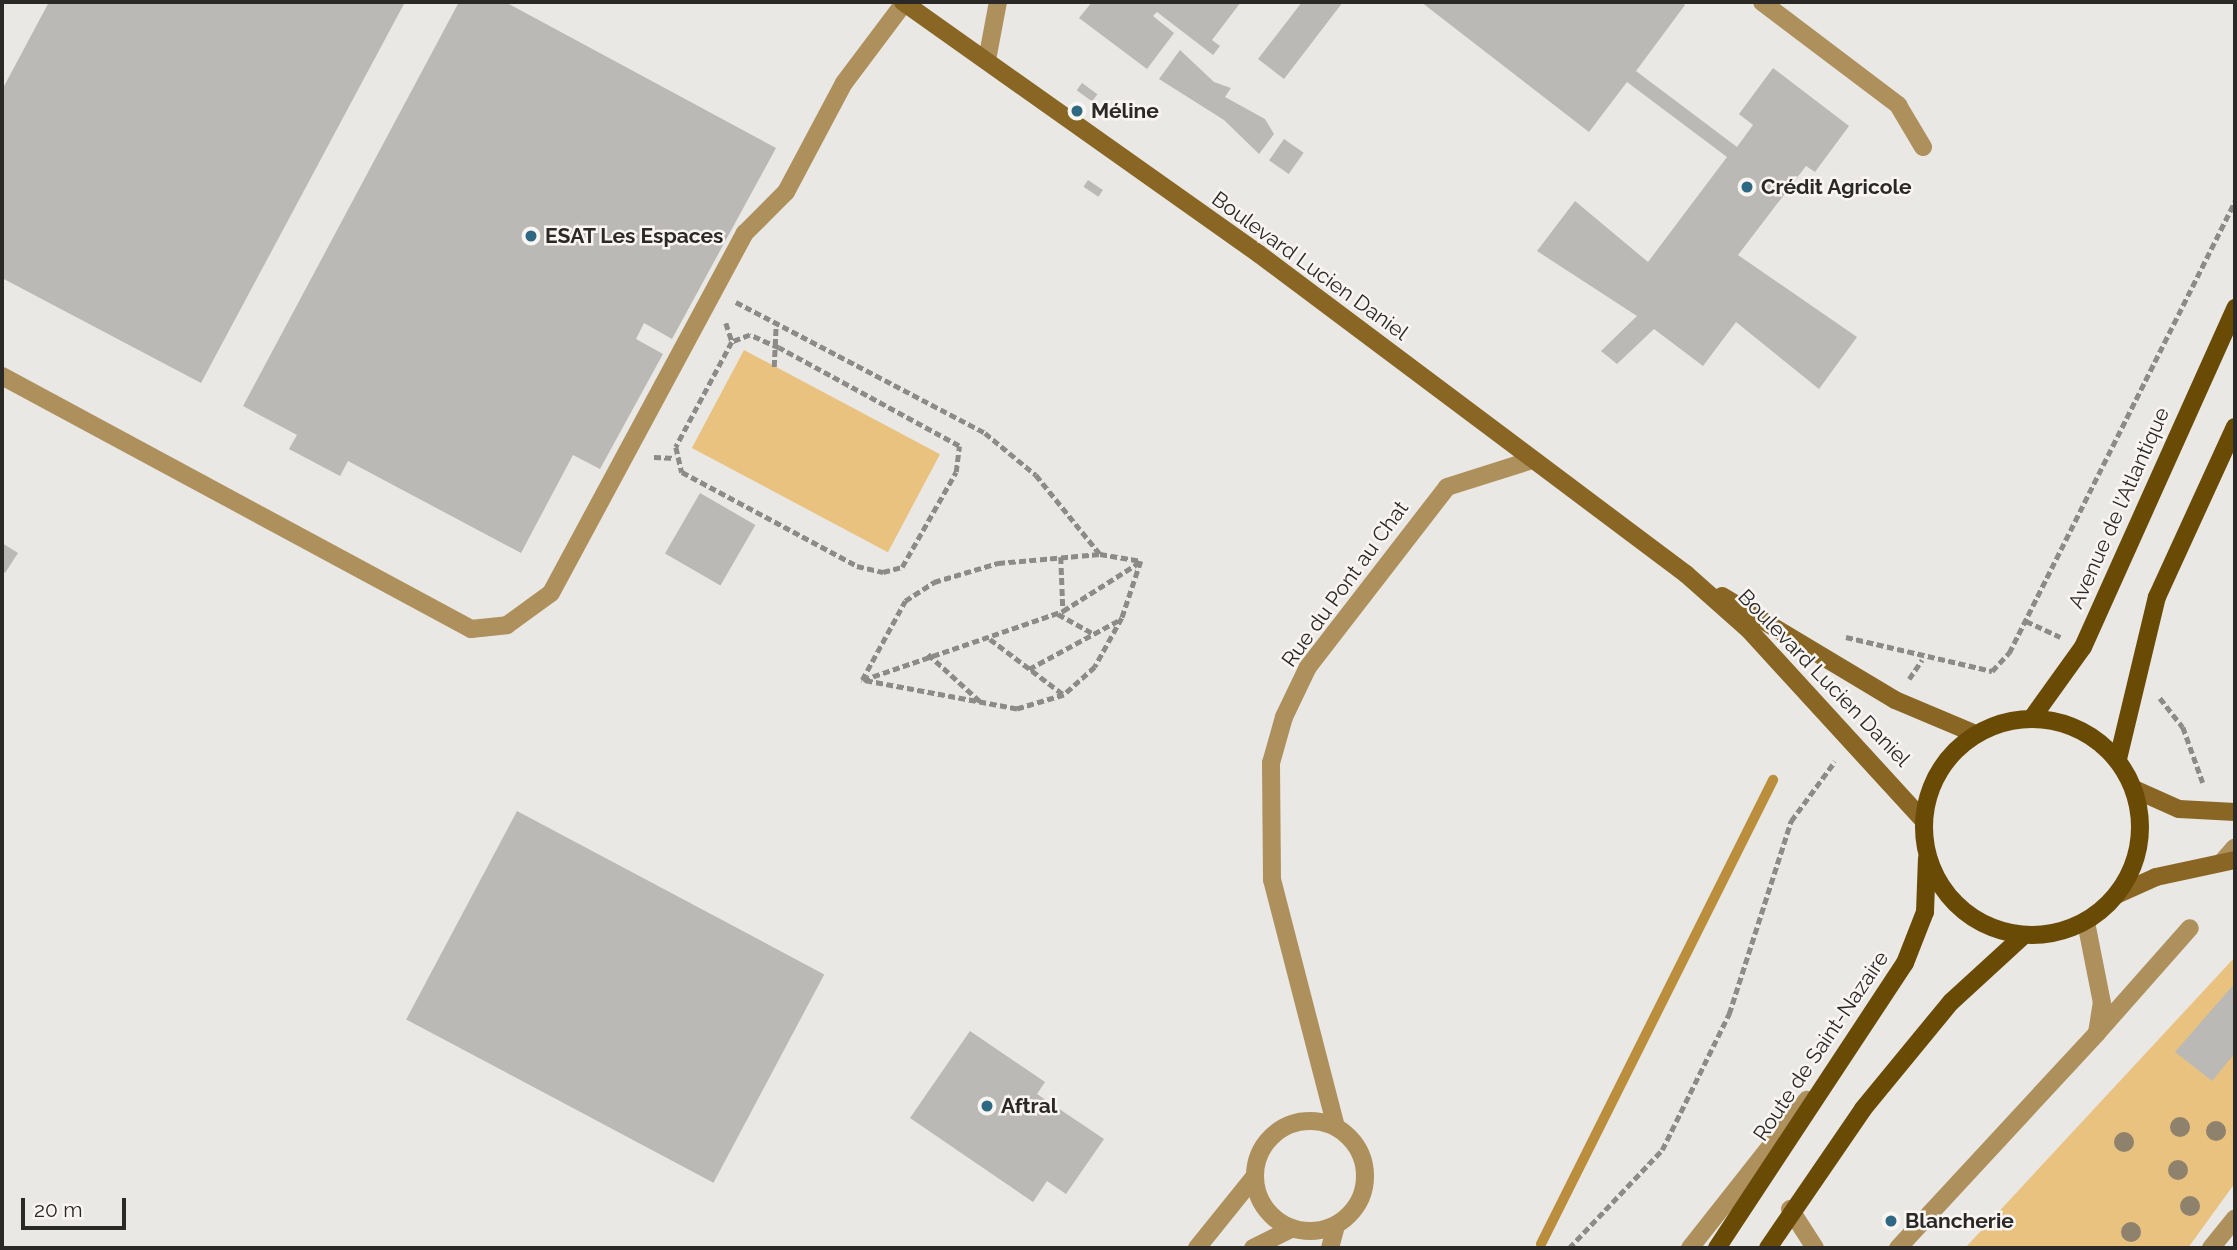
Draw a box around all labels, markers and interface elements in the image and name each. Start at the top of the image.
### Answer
place label: Méline [1091,98,1159,124]
marker: Méline [1069,103,1085,119]
place label: Crédit Agricole [1761,174,1912,200]
marker: Crédit Agricole [1739,179,1755,195]
street label: Boulevard Lucien Daniel [1207,186,1413,346]
place label: ESAT Les Espaces [545,223,724,249]
marker: ESAT Les Espaces [523,228,539,244]
street label: Avenue de l'Atlantique [2063,404,2175,612]
street label: Rue du Pont au Chat [1276,496,1414,672]
street label: Boulevard Lucien Daniel [1733,584,1915,772]
street label: Route de Saint-Nazaire [1748,946,1894,1146]
place label: Aftral [1001,1093,1057,1119]
marker: Aftral [979,1098,995,1114]
scale bar [24,1184,130,1228]
text: 20 m [34,1197,82,1222]
place label: Blancherie [1905,1208,2014,1234]
marker: Blancherie [1883,1213,1899,1229]

